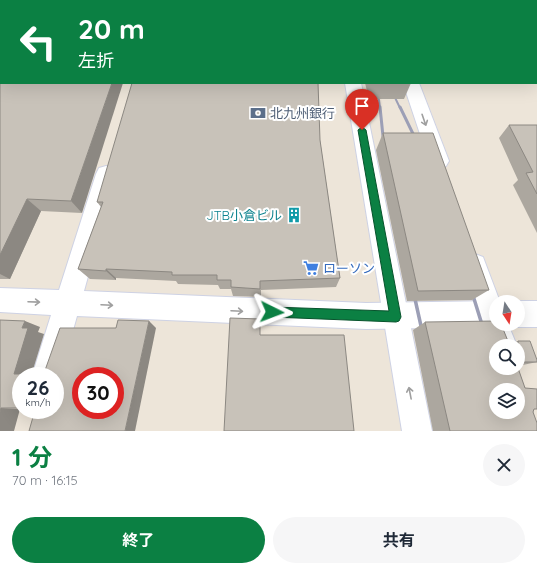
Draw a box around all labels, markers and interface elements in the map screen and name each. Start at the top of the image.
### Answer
text: 20 m [78,11,145,46]
icon: left [12,16,64,68]
text: 左折 [78,49,114,72]
pin [345,89,379,130]
icon: arrive [351,95,373,117]
bank icon: 北九州銀行 [249,104,267,122]
place label: 北九州銀行 [270,105,335,121]
one-way arrow [421,113,429,125]
building icon: JTB小倉ビル [285,206,303,224]
place label: JTB小倉ビル [206,207,282,223]
supermarket icon: ローソン [302,259,320,277]
place label: ローソン [323,260,375,276]
position arrow [251,291,293,333]
north arrow [489,295,525,331]
map controls [489,295,525,419]
one-way arrow [27,298,40,305]
one-way arrow [100,301,113,308]
one-way arrow [230,307,243,314]
button: search [489,339,525,375]
speed limit sign: 30 [72,367,124,419]
text: 26 [27,375,49,400]
button: layers [489,383,525,419]
one-way arrow [406,387,414,400]
text: km/h [25,396,51,409]
text: 1 分 [12,442,52,472]
button: close [483,444,525,486]
text: 70 m · 16:15 [12,472,78,488]
button: 終了 [12,517,265,563]
button: 共有 [273,517,525,563]

